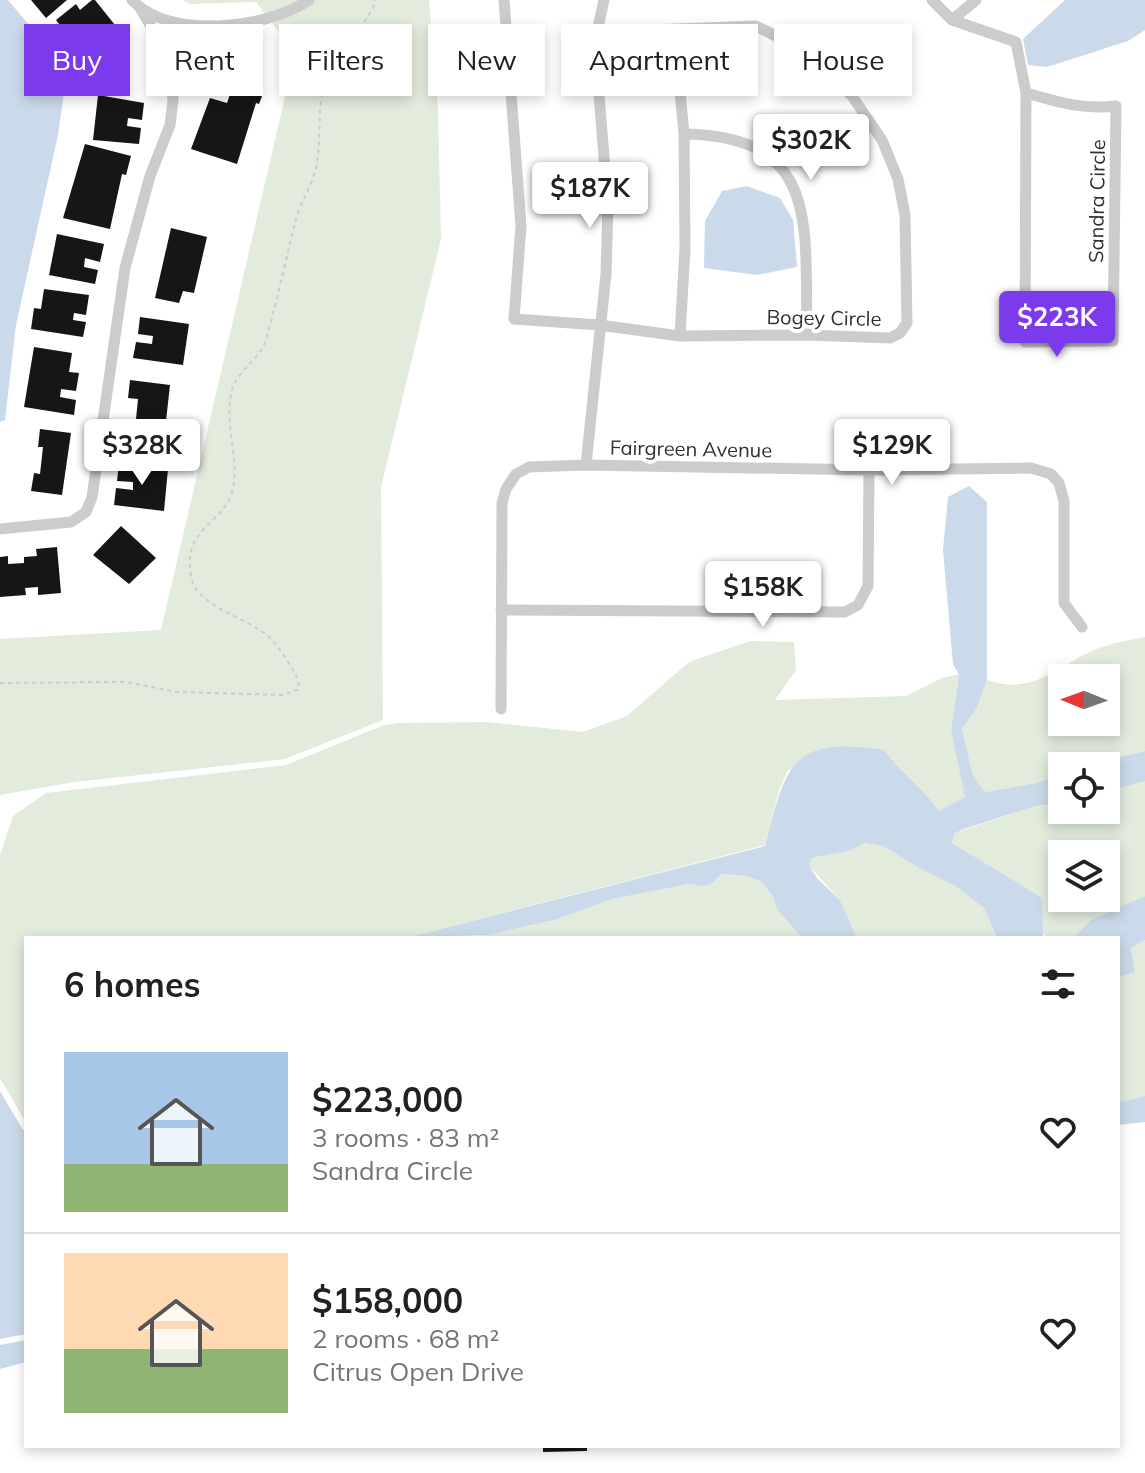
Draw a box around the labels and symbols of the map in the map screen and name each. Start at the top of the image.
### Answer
pin: $302K [755,114,867,182]
street label: Sandra Circle [1083,139,1110,263]
pin: $187K [534,162,646,230]
pin: $223K [1001,291,1113,359]
street label: Bogey Circle [766,304,882,331]
pin: $328K [86,419,198,487]
pin: $129K [836,419,948,487]
street label: Fairgreen Avenue [610,435,772,462]
pin: $158K [707,561,819,629]
north arrow [1048,664,1120,736]

